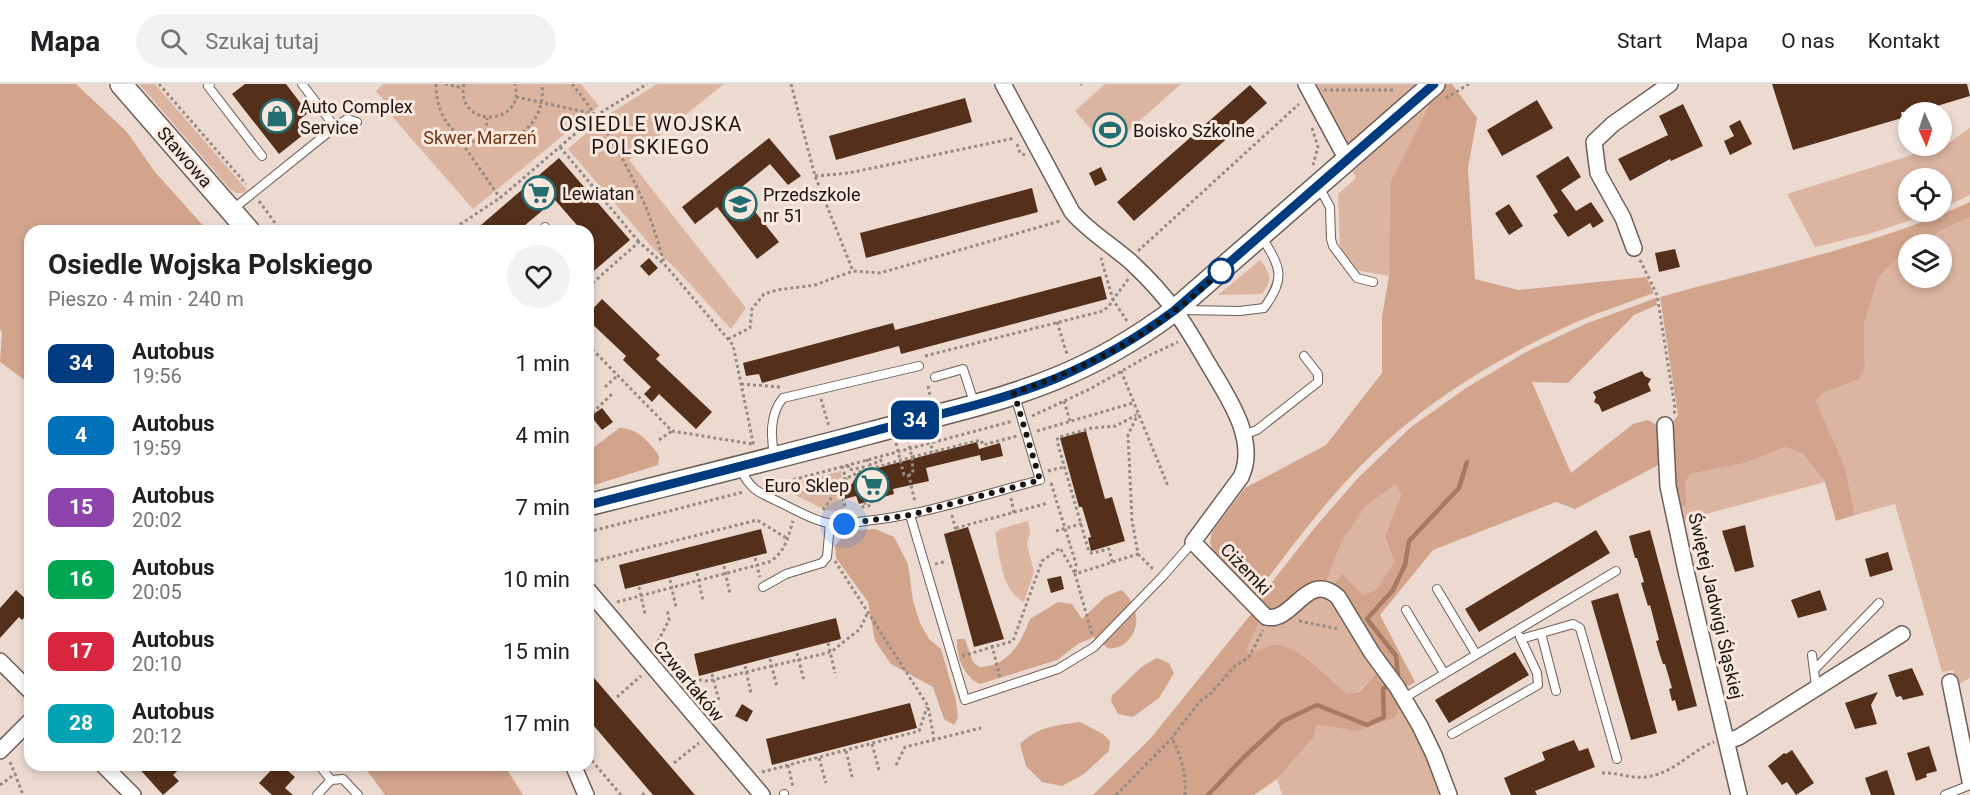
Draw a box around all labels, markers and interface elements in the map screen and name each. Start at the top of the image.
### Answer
search box [136,14,556,68]
text: Mapa [30,25,100,58]
icon: search [157,25,190,58]
text: Szukaj tutaj [205,29,319,54]
text: Start [1617,29,1662,53]
text: Mapa [1695,29,1748,53]
text: O nas [1781,29,1835,53]
text: Kontakt [1868,29,1940,53]
place label: Auto Complex Service [300,96,413,138]
shop icon: Auto Complex Service [259,98,295,134]
north arrow [1898,102,1952,156]
map controls [1898,102,1952,288]
district label: OSIEDLE WOJSKA POLSKIEGO [559,112,743,159]
sports icon: Boisko Szkolne [1092,112,1128,148]
place label: Boisko Szkolne [1133,120,1255,141]
street label: Stawowa [153,122,217,192]
park label: Skwer Marzeń [423,127,537,148]
button: locate [1898,168,1952,222]
supermarket icon: Lewiatan [521,175,557,211]
place label: Lewiatan [562,183,635,204]
place label: Przedszkole nr 51 [763,184,860,226]
school or university icon: Przedszkole nr 51 [722,186,758,222]
button: layers [1898,234,1952,288]
button: heart [507,245,570,308]
text: Osiedle Wojska Polskiego [48,248,373,281]
unlabelled marker [1208,258,1234,284]
text: Pieszo · 4 min · 240 m [48,287,244,311]
text: Autobus [132,339,215,364]
text: 34 [69,351,93,375]
text: 1 min [515,351,570,376]
text: 19:56 [132,364,182,388]
line badge: 34 [888,400,942,440]
text: 34 [903,408,927,432]
text: Autobus [132,411,215,436]
text: 4 [75,423,87,447]
text: 4 min [515,423,570,448]
text: 19:59 [132,436,182,460]
supermarket icon: Euro Sklep [854,467,890,503]
place label: Euro Sklep [765,475,849,496]
text: Autobus [132,483,215,508]
text: 15 [69,495,93,519]
text: 7 min [515,495,570,520]
text: 20:02 [132,508,182,532]
your location [829,509,859,539]
street label: Świętej Jadwigi Śląskiej [1684,511,1748,701]
street label: Ciżemki [1216,539,1276,599]
text: Autobus [132,555,215,580]
text: 16 [69,567,93,591]
text: 10 min [503,567,570,592]
text: 20:05 [132,580,182,604]
text: Autobus [132,627,215,652]
street label: Czwartaków [649,636,729,726]
text: 17 [69,639,93,663]
text: 15 min [503,639,570,664]
text: 20:10 [132,652,182,676]
text: Autobus [132,699,215,724]
text: 28 [69,711,93,735]
text: 17 min [503,711,570,736]
text: 20:12 [132,724,182,748]

